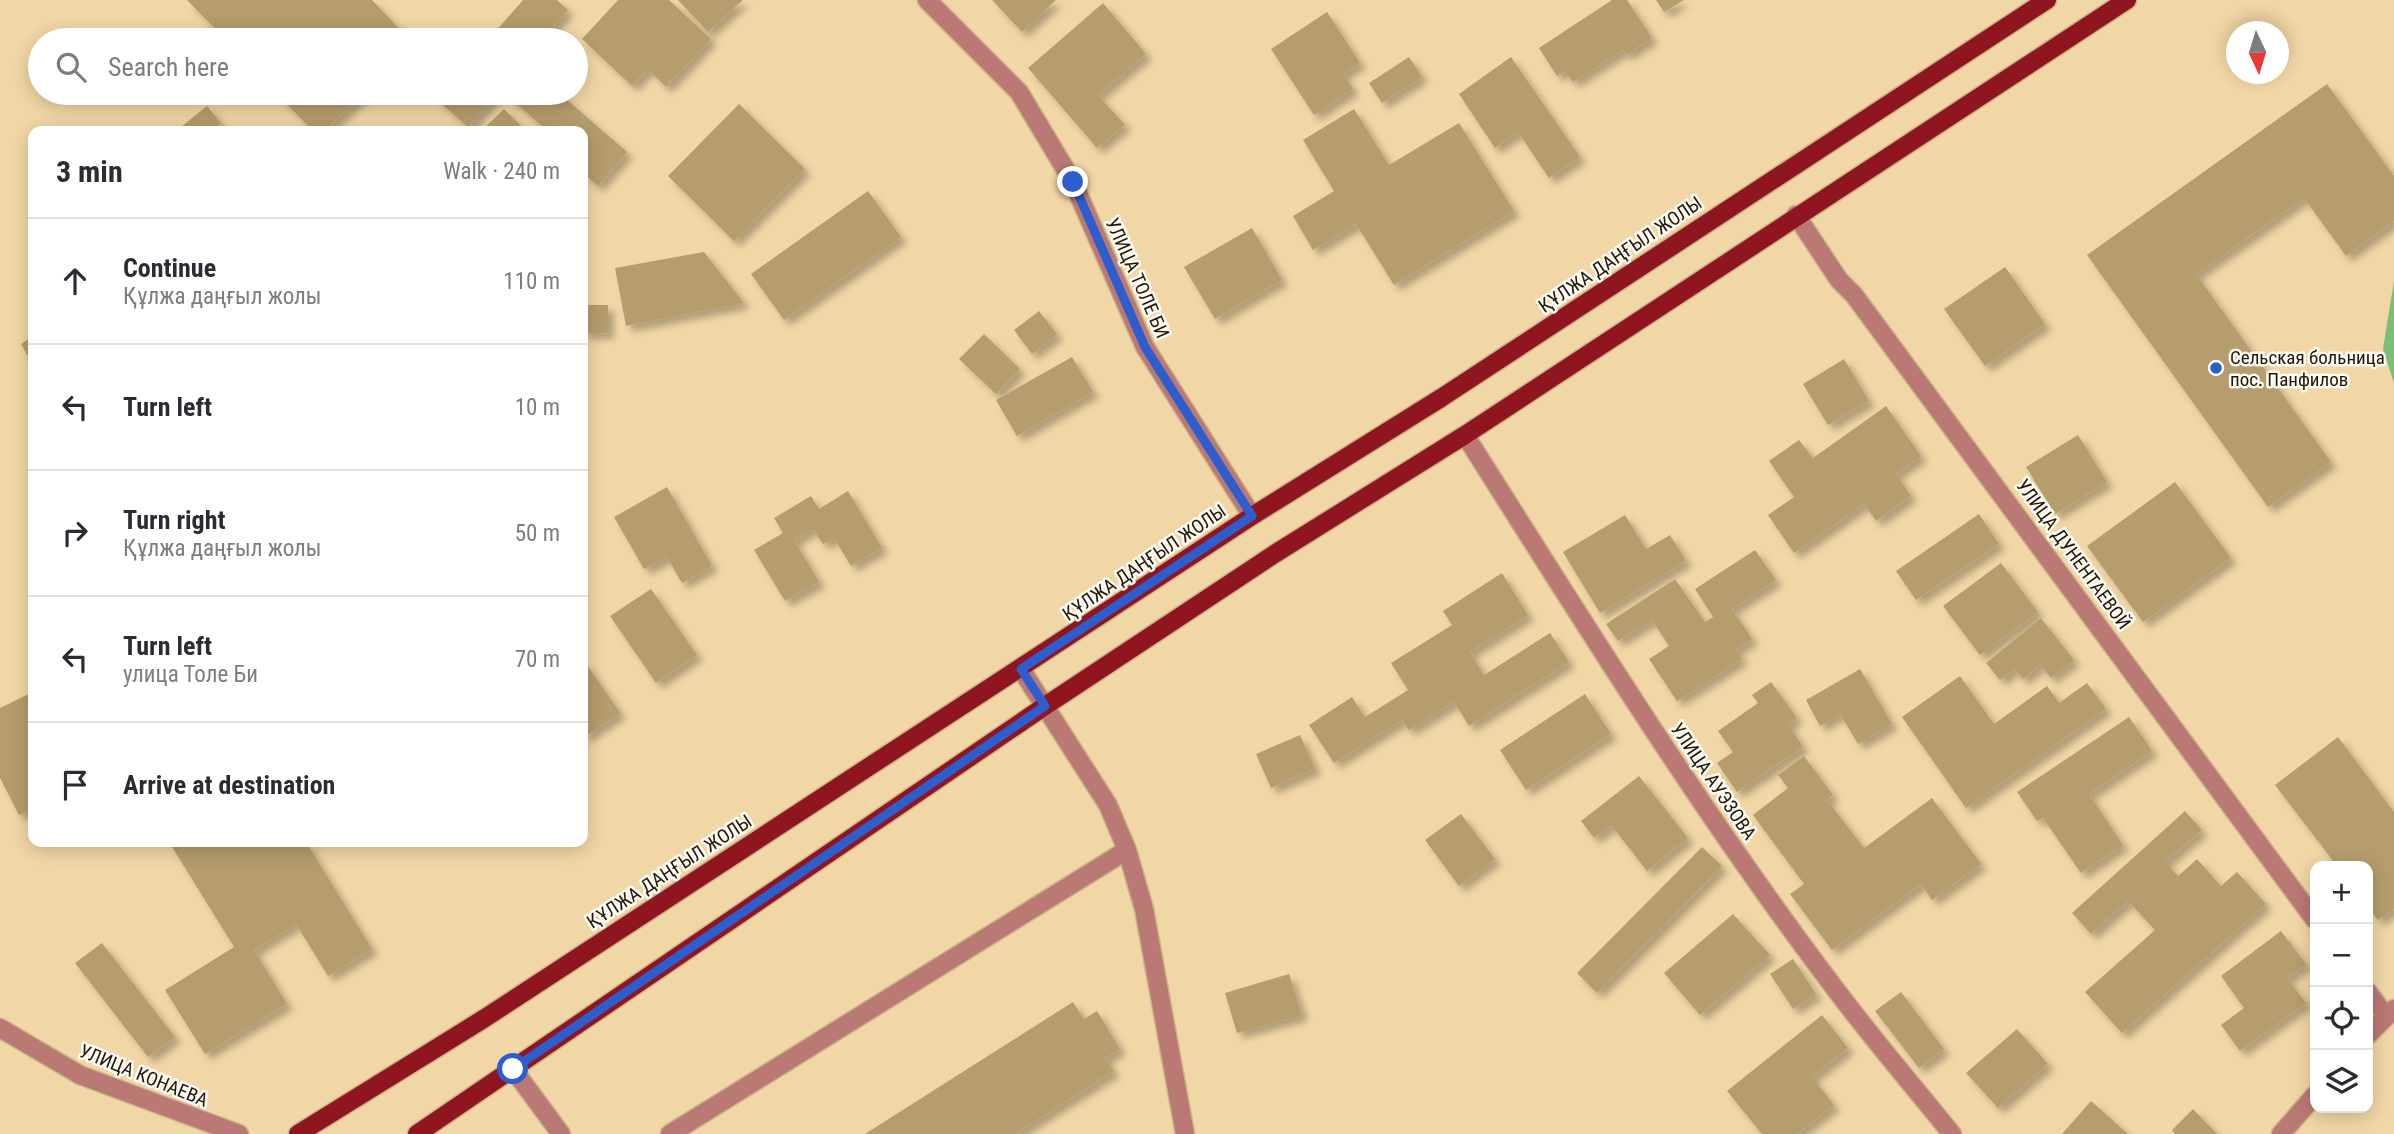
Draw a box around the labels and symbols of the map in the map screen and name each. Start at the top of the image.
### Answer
north arrow [2226,21,2289,84]
route end [1057,166,1088,197]
street label: ҚҰЛЖА ДАҢҒЫЛ ЖОЛЫ [1534,191,1706,318]
street label: УЛИЦА ТОЛЕ БИ [1101,215,1174,342]
place label: Сельская больница пос. Панфилов [2230,346,2385,391]
marker: Сельская больница пос. Панфилов [2208,360,2224,376]
street label: УЛИЦА ДУНЕНТАЕВОЙ [2011,475,2136,634]
street label: ҚҰЛЖА ДАҢҒЫЛ ЖОЛЫ [1058,499,1230,626]
street label: УЛИЦА АУЭЗОВА [1666,718,1761,844]
street label: ҚҰЛЖА ДАҢҒЫЛ ЖОЛЫ [582,809,756,933]
street label: УЛИЦА КОНАЕВА [76,1039,211,1112]
route start [497,1053,528,1084]

